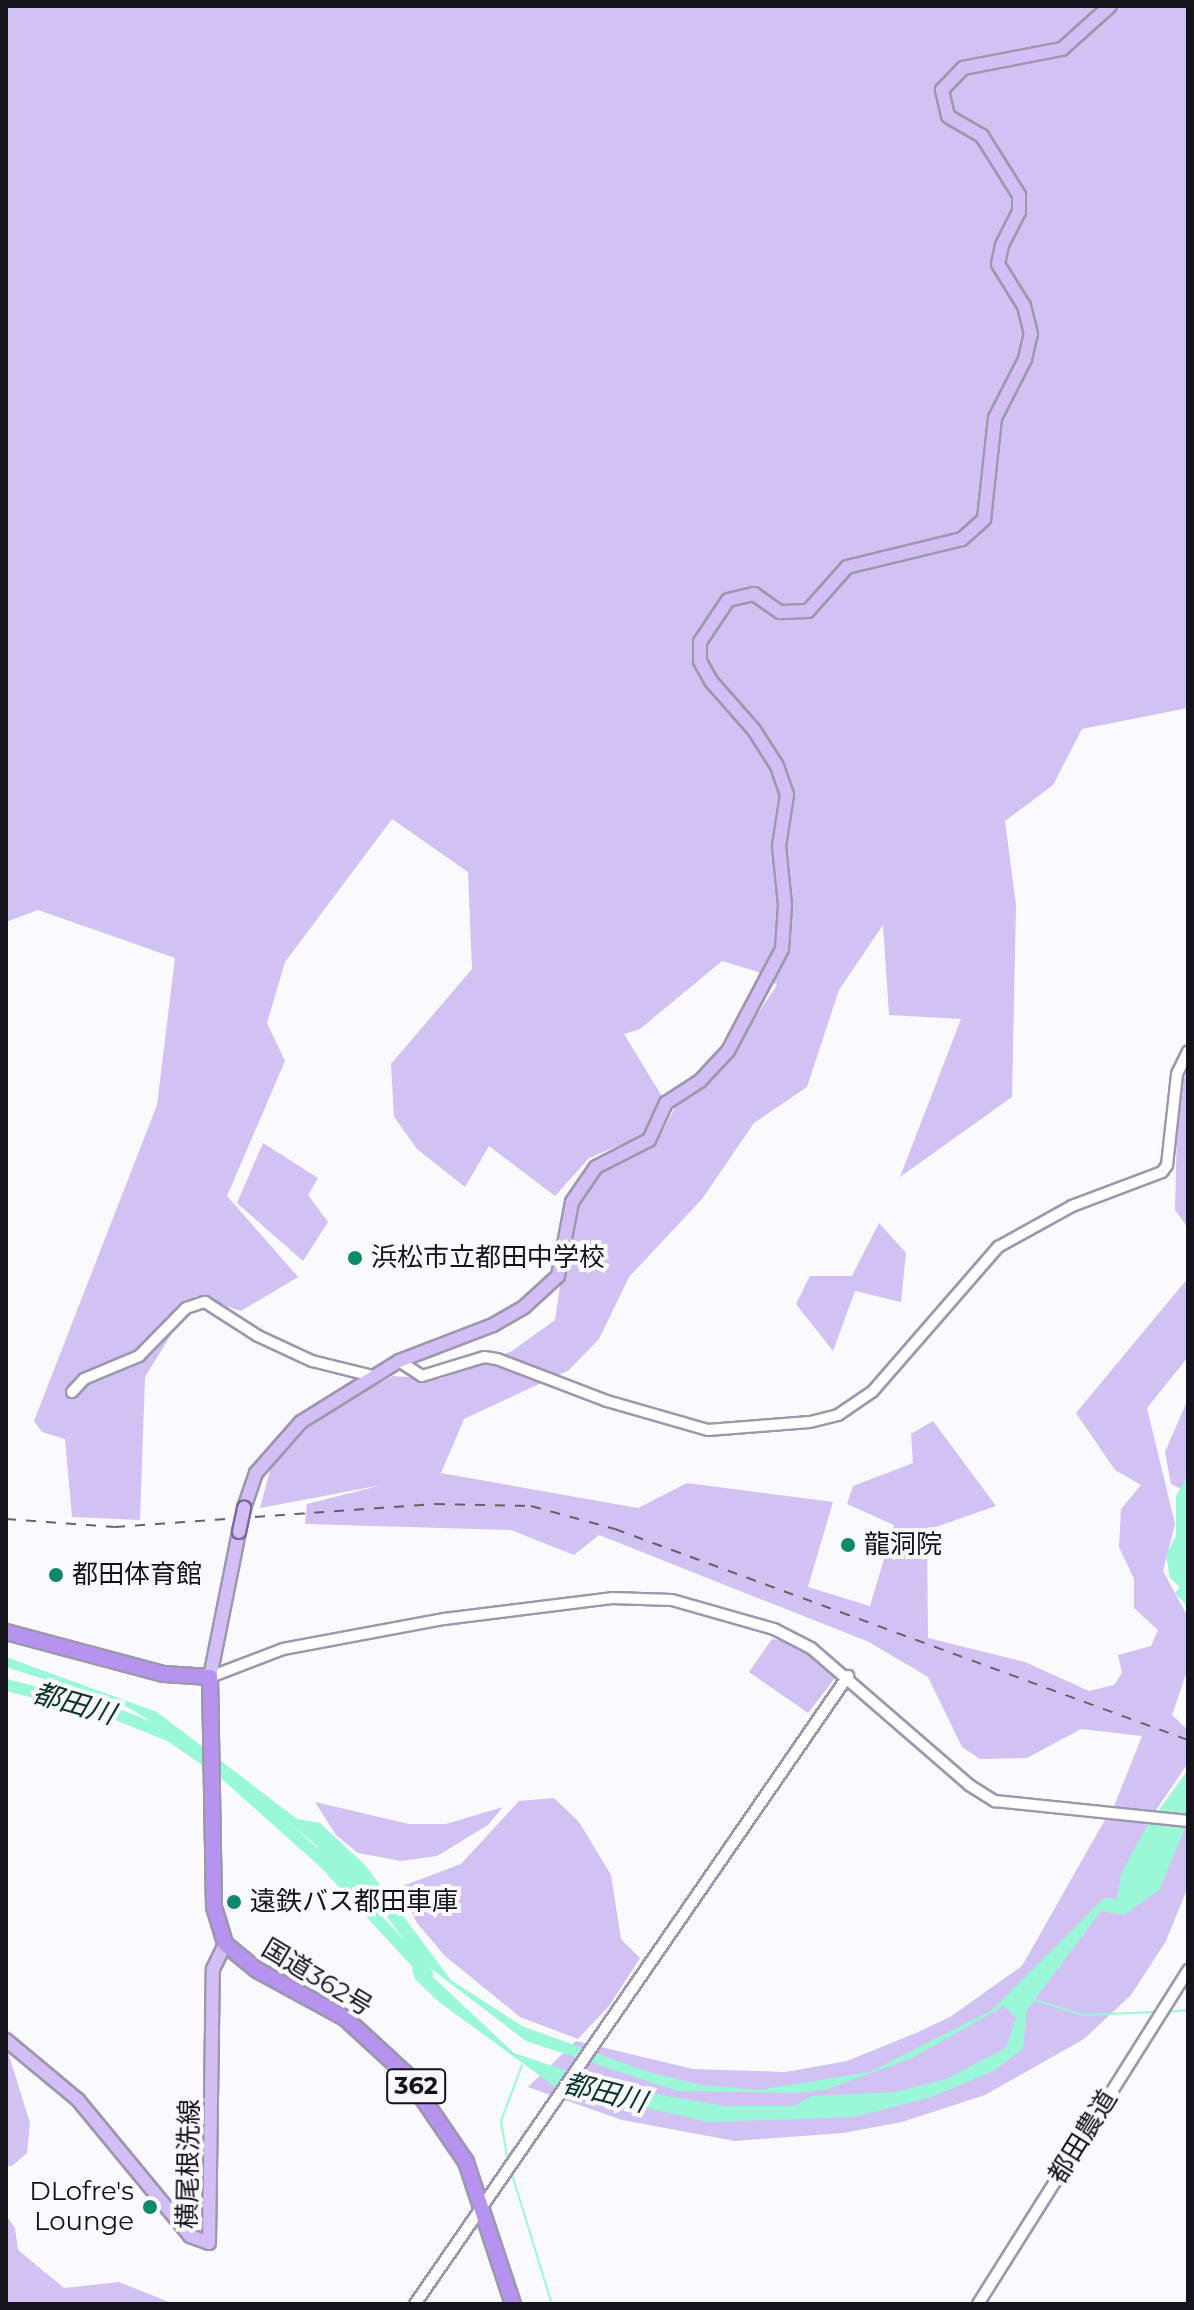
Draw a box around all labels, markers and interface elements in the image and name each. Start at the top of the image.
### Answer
place label: 浜松市立都田中学校 [371,1242,605,1274]
marker: 浜松市立都田中学校 [346,1249,364,1267]
place label: 龍洞院 [864,1529,942,1561]
marker: 龍洞院 [839,1536,857,1554]
place label: 都田体育館 [72,1559,202,1591]
marker: 都田体育館 [47,1566,65,1584]
water label: 都田川 [29,1675,119,1731]
place label: 遠鉄バス都田車庫 [250,1886,458,1918]
marker: 遠鉄バス都田車庫 [225,1893,243,1911]
street label: 国道362号 [256,1933,378,2023]
road number: 362 [386,2066,446,2106]
water label: 都田川 [560,2066,650,2118]
street label: 都田農道 [1042,2085,1124,2189]
street label: 横尾根洗線 [172,2099,206,2229]
place label: DLofre's Lounge [29,2176,134,2238]
marker: DLofre's Lounge [141,2198,159,2216]

